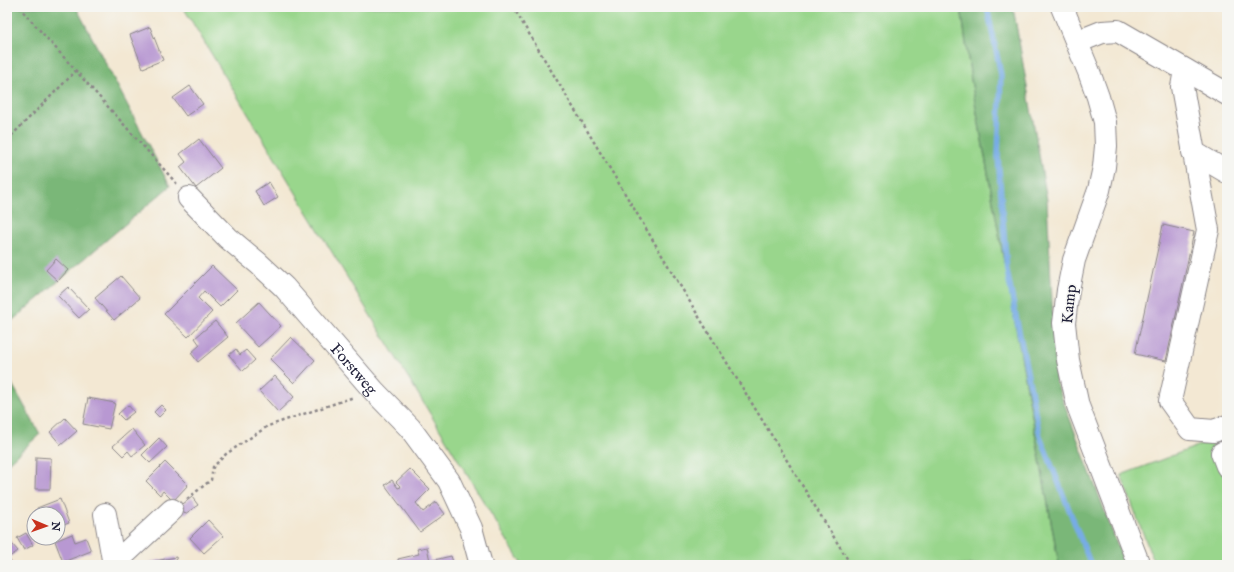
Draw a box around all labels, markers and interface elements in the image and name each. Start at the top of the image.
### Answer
street label: Kamp [1058,283,1082,325]
street label: Forstweg [325,340,381,400]
north arrow [26,506,66,546]
text: N [48,520,62,532]

